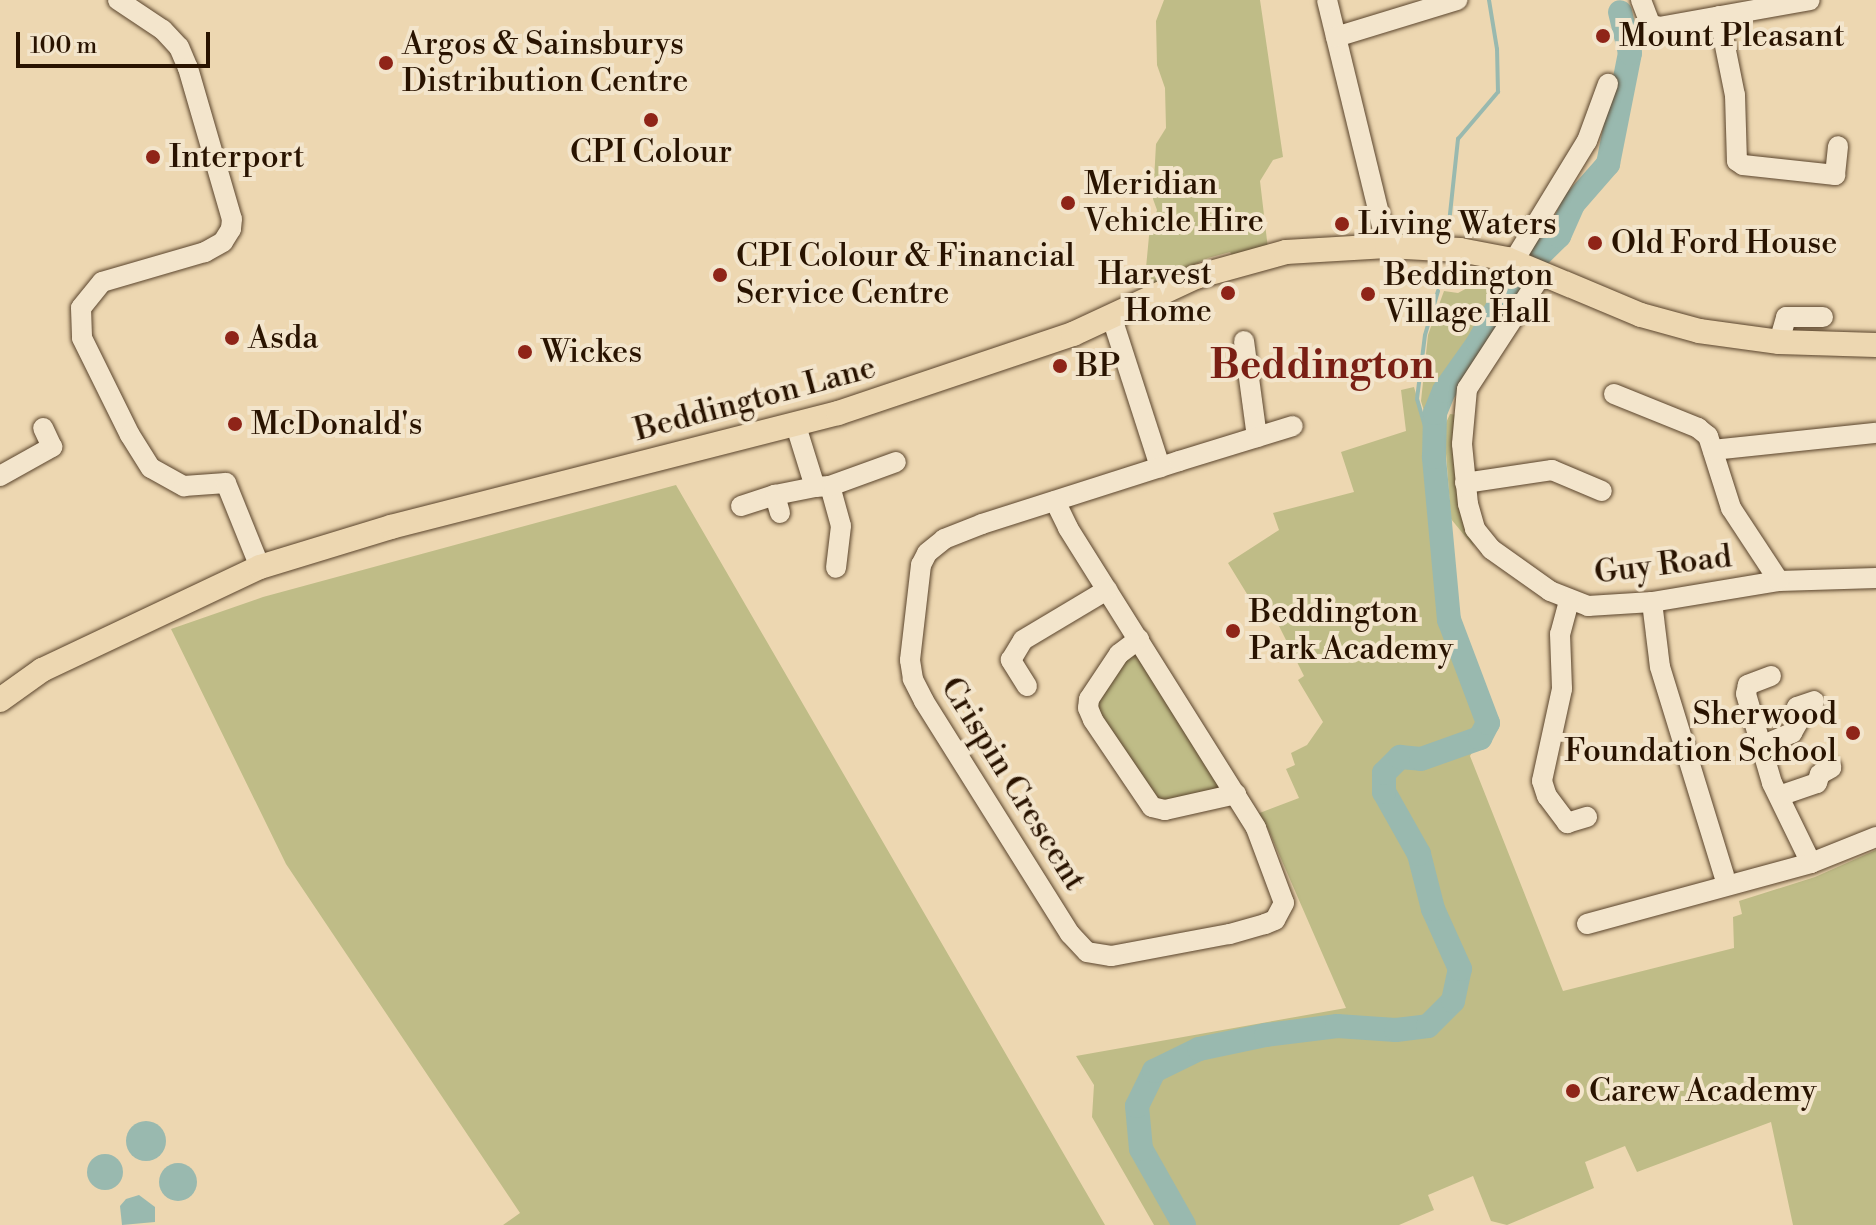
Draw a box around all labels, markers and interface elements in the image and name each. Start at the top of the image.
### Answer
scale bar [20,16,214,66]
place label: Mount Pleasant [1619,17,1845,55]
place label: Argos & Sainsburys Distribution Centre [402,26,688,101]
marker: Mount Pleasant [1594,27,1612,45]
text: 100 m [30,31,97,61]
marker: Argos & Sainsburys Distribution Centre [377,54,395,72]
marker: CPI Colour [642,111,660,129]
place label: CPI Colour [570,133,732,171]
place label: Interport [169,138,305,176]
marker: Interport [144,148,162,166]
place label: Meridian Vehicle Hire [1084,166,1264,241]
marker: Meridian Vehicle Hire [1059,194,1077,212]
place label: Living Waters [1358,205,1557,243]
marker: Living Waters [1333,215,1351,233]
place label: Old Ford House [1611,224,1837,262]
marker: Old Ford House [1586,234,1604,252]
place label: CPI Colour & Financial Service Centre [736,238,1075,313]
place label: Harvest Home [1098,256,1212,331]
place label: Beddington Village Hall [1384,257,1553,332]
marker: CPI Colour & Financial Service Centre [711,266,729,284]
marker: Harvest Home [1219,284,1237,302]
marker: Beddington Village Hall [1359,285,1377,303]
place label: Asda [248,319,318,357]
marker: Asda [223,329,241,347]
place label: Wickes [541,333,642,371]
district label: Beddington [1210,342,1434,390]
marker: Wickes [516,343,534,361]
place label: BP [1076,347,1120,385]
street label: Beddington Lane [630,348,880,450]
marker: BP [1051,357,1069,375]
place label: McDonald's [251,405,422,443]
marker: McDonald's [226,415,244,433]
street label: Guy Road [1592,538,1734,592]
place label: Beddington Park Academy [1249,594,1453,669]
marker: Beddington Park Academy [1224,622,1242,640]
street label: Crispin Crescent [932,670,1094,898]
place label: Sherwood Foundation School [1564,696,1837,771]
marker: Sherwood Foundation School [1844,724,1862,742]
place label: Carew Academy [1589,1072,1817,1110]
marker: Carew Academy [1564,1082,1582,1100]

